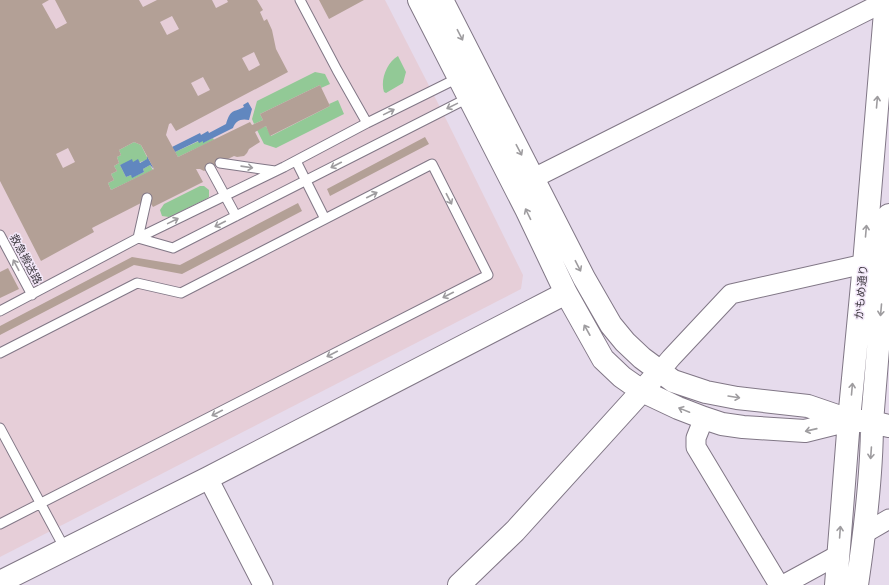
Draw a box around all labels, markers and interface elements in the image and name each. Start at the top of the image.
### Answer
one-way arrow [456,29,464,41]
one-way arrow [874,96,881,109]
one-way arrow [446,103,458,110]
one-way arrow [383,108,395,115]
one-way arrow [516,144,523,156]
one-way arrow [330,162,342,169]
one-way arrow [240,163,253,171]
one-way arrow [366,190,378,198]
one-way arrow [446,193,454,205]
one-way arrow [524,208,531,220]
one-way arrow [167,217,179,224]
one-way arrow [215,221,227,228]
one-way arrow [863,225,870,238]
street label: 救急搬送路 [8,231,45,286]
one-way arrow [12,259,19,271]
one-way arrow [575,260,582,272]
street label: かもめ通り [852,264,869,320]
one-way arrow [442,292,454,299]
one-way arrow [878,303,885,316]
one-way arrow [582,324,590,336]
one-way arrow [327,351,339,358]
one-way arrow [848,383,855,396]
one-way arrow [727,393,740,401]
one-way arrow [678,406,690,414]
one-way arrow [211,410,223,417]
one-way arrow [805,426,818,434]
one-way arrow [867,446,875,459]
one-way arrow [837,526,844,539]

